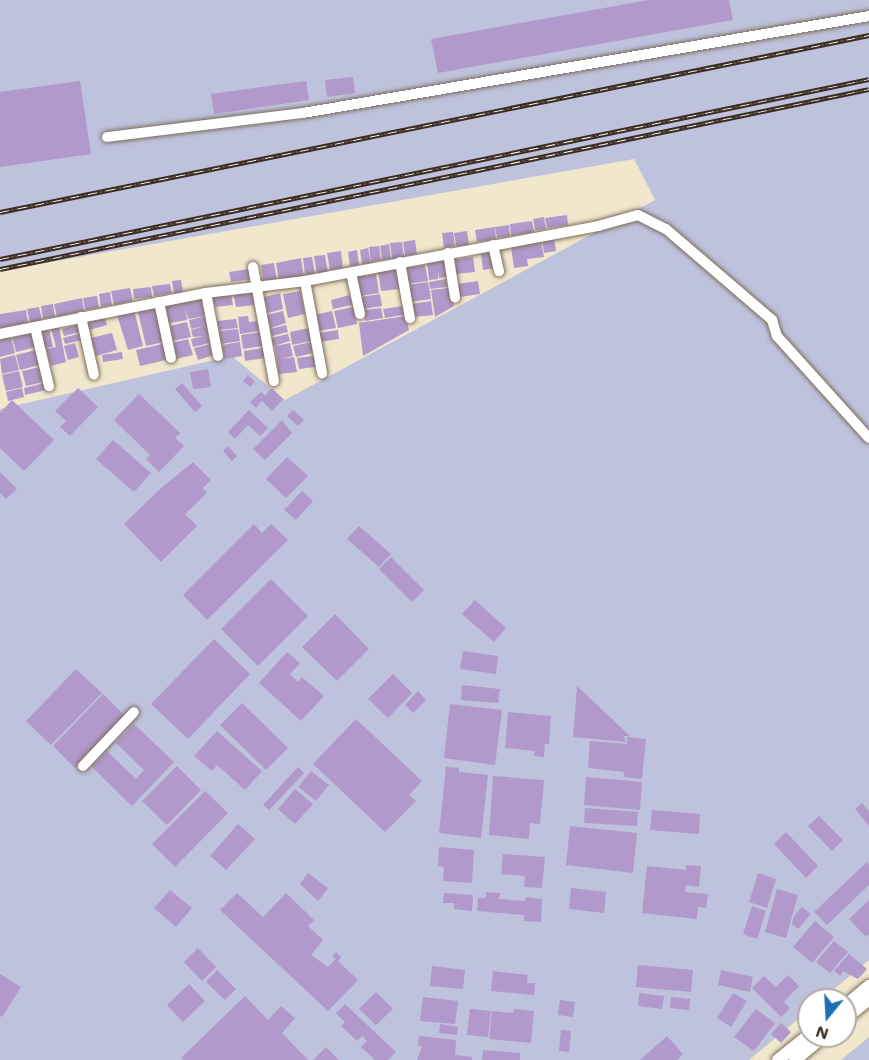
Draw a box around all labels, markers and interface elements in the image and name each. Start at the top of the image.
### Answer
north arrow [797,988,857,1048]
text: N [813,1022,831,1046]

